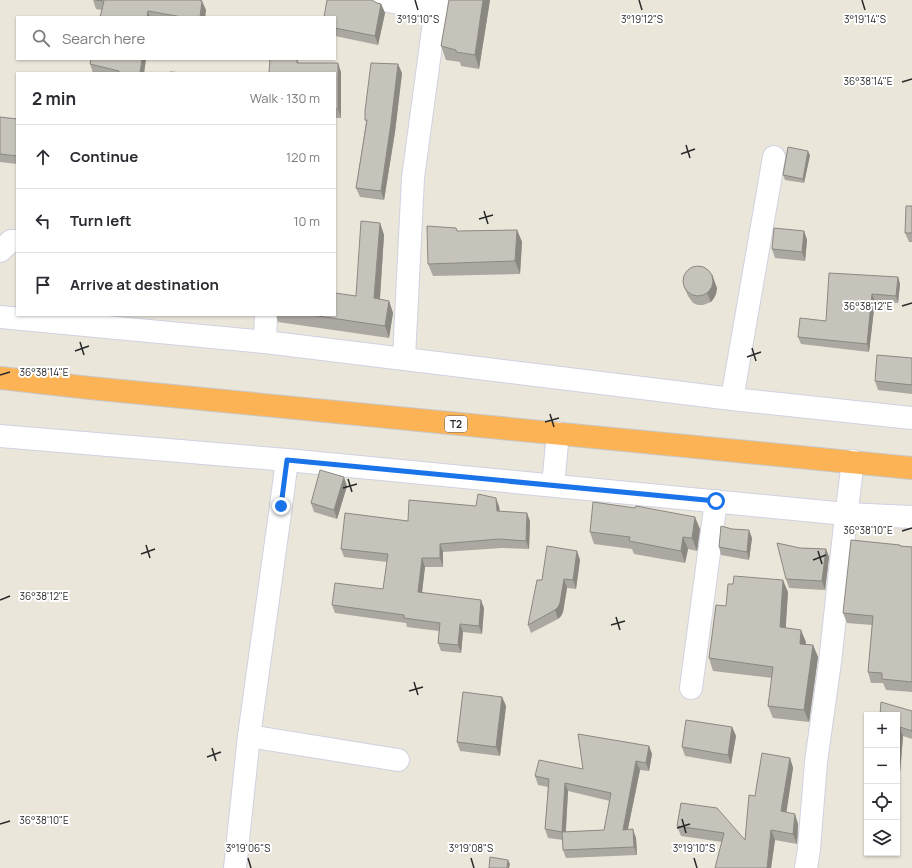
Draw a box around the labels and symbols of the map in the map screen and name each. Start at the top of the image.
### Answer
text: 3°19'10"S [397,12,439,26]
text: 3°19'12"S [621,12,663,26]
text: 3°19'14"S [844,12,886,26]
text: 36°38'14"E [844,74,893,88]
text: 36°38'12"E [844,299,893,313]
text: 36°38'14"E [20,365,69,379]
road number: T2 [445,416,467,432]
route start [707,492,725,510]
route end [272,497,290,515]
text: 36°38'10"E [843,523,893,537]
text: 36°38'12"E [20,589,69,603]
text: 36°38'10"E [19,813,69,827]
text: 3°19'06"S [226,841,270,855]
text: 3°19'08"S [449,841,493,855]
text: 3°19'10"S [673,841,715,855]

